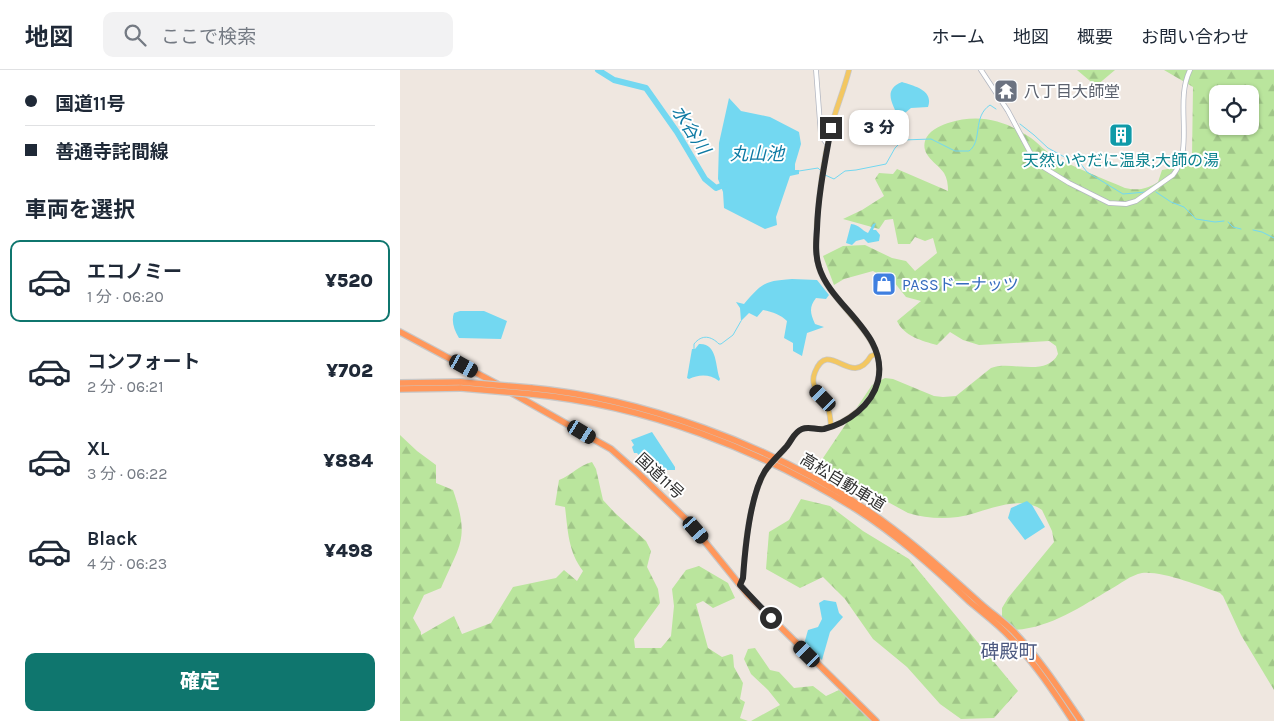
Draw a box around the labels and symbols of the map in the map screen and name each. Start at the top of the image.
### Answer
temple icon: 八丁目大師堂 [993,78,1019,104]
place label: 八丁目大師堂 [1024,82,1120,101]
water label: 水谷川 [667,101,716,160]
callout: 3 分 [848,110,908,146]
route end [820,117,842,139]
building icon: 天然いやだに温泉;大師の湯 [1108,122,1134,148]
water label: 丸山池 [730,143,786,165]
place label: 天然いやだに温泉;大師の湯 [1023,151,1219,170]
shop icon: PASSドーナッツ [871,271,897,297]
place label: PASSドーナッツ [902,275,1019,294]
car [447,352,480,380]
car [807,382,838,414]
car [565,418,598,446]
street label: 国道11号 [632,449,688,503]
street label: 高松自動車道 [797,449,889,515]
car [680,514,711,546]
route start [760,607,782,629]
car [791,638,822,670]
district label: 碑殿町 [980,641,1038,663]

